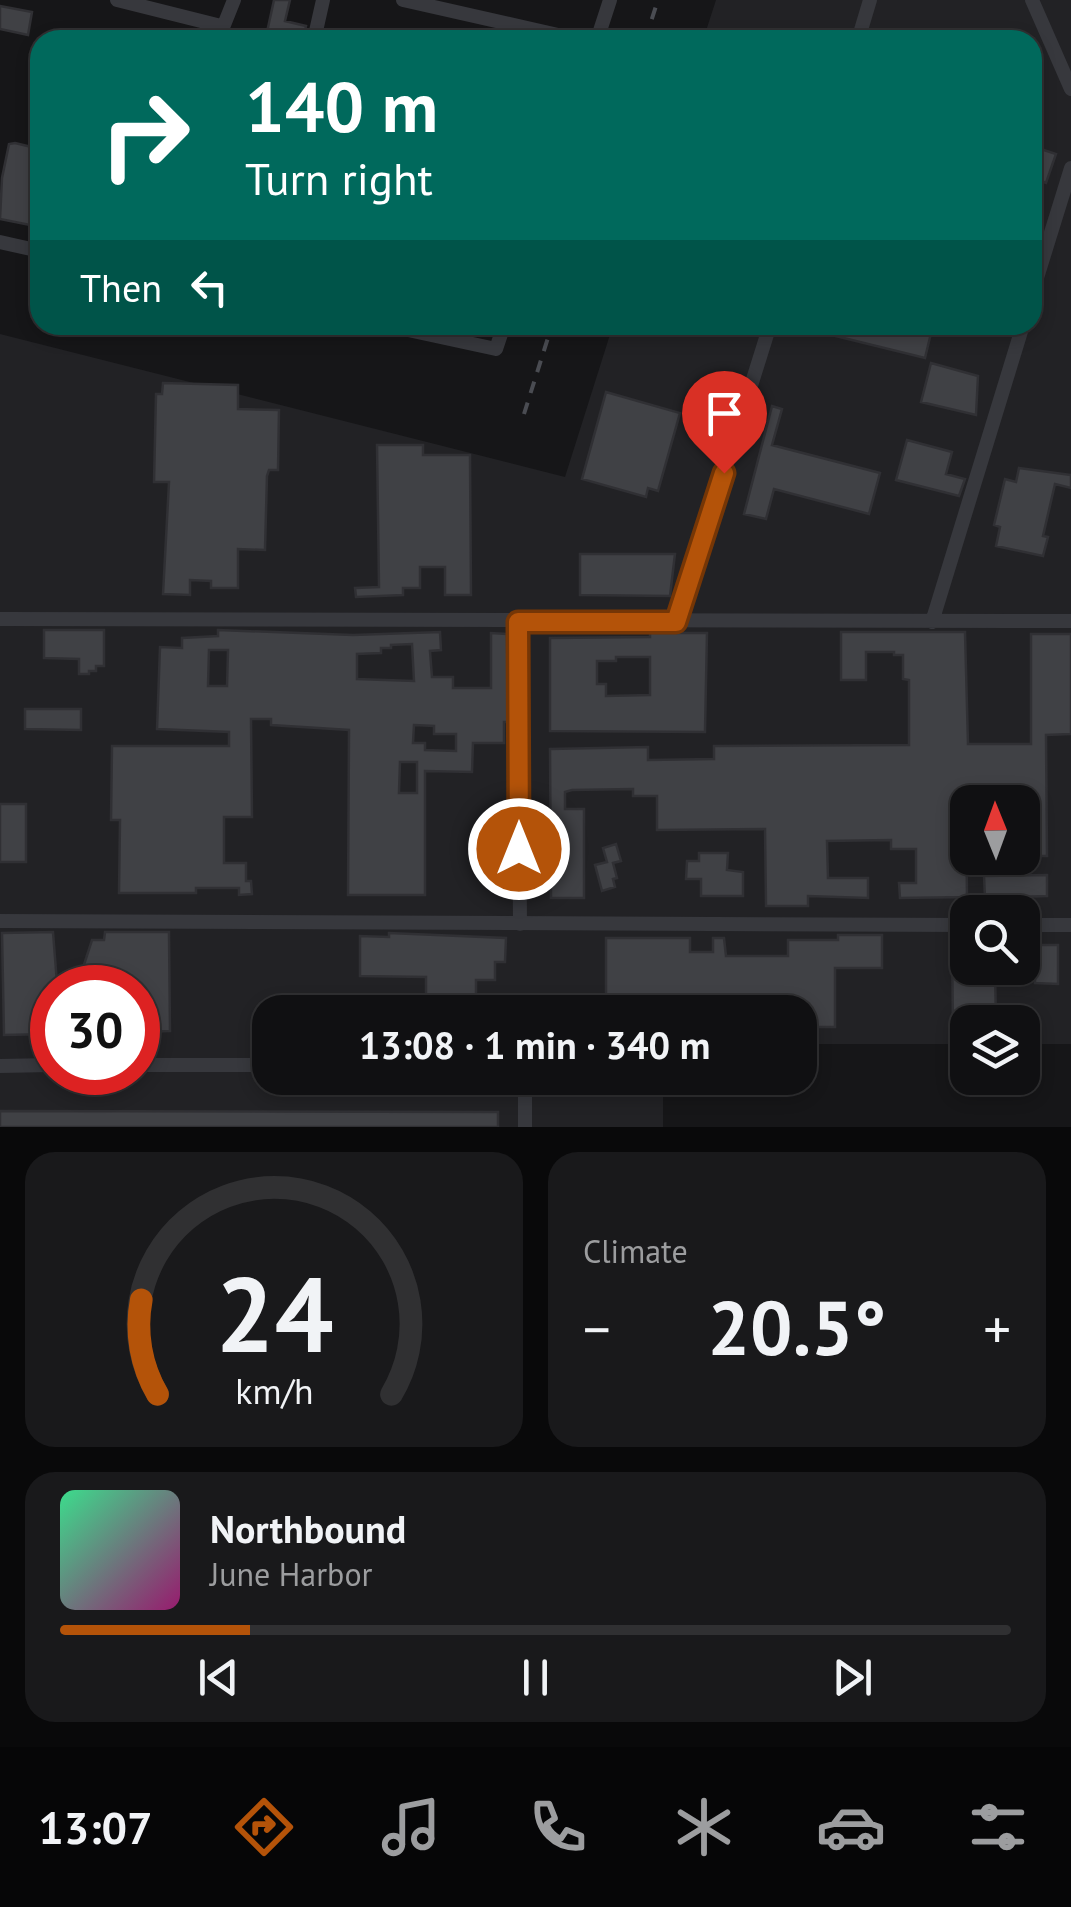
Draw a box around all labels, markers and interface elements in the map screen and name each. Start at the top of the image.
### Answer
text: 140 m [245,61,438,151]
icon: right [80,70,210,200]
text: Turn right [245,149,433,207]
icon: left [182,260,237,315]
text: Then [80,263,162,312]
pin [682,371,767,474]
icon: arrive [697,386,752,441]
north arrow [950,785,1040,875]
map controls [950,785,1040,1095]
position arrow [467,797,571,901]
button: search [950,895,1040,985]
speed limit sign: 30 [30,965,160,1095]
button: layers [950,1005,1040,1095]
text: 13:08 · 1 min · 340 m [359,1020,710,1069]
text: Climate [583,1230,688,1272]
text: 24 [215,1246,333,1381]
text: 20.5° [708,1279,886,1376]
text: − [583,1293,611,1364]
text: + [983,1293,1011,1364]
text: km/h [235,1368,313,1414]
text: Northbound [210,1504,406,1553]
text: June Harbor [210,1553,372,1595]
icon: previous [191,1650,246,1705]
icon: pause [508,1650,563,1705]
icon: next [825,1650,880,1705]
icon: directions [229,1792,299,1862]
icon: music [376,1792,446,1862]
icon: phone [523,1792,593,1862]
icon: climate [669,1792,739,1862]
icon: car [816,1792,886,1862]
icon: filters [963,1792,1033,1862]
text: 13:07 [38,1798,153,1856]

